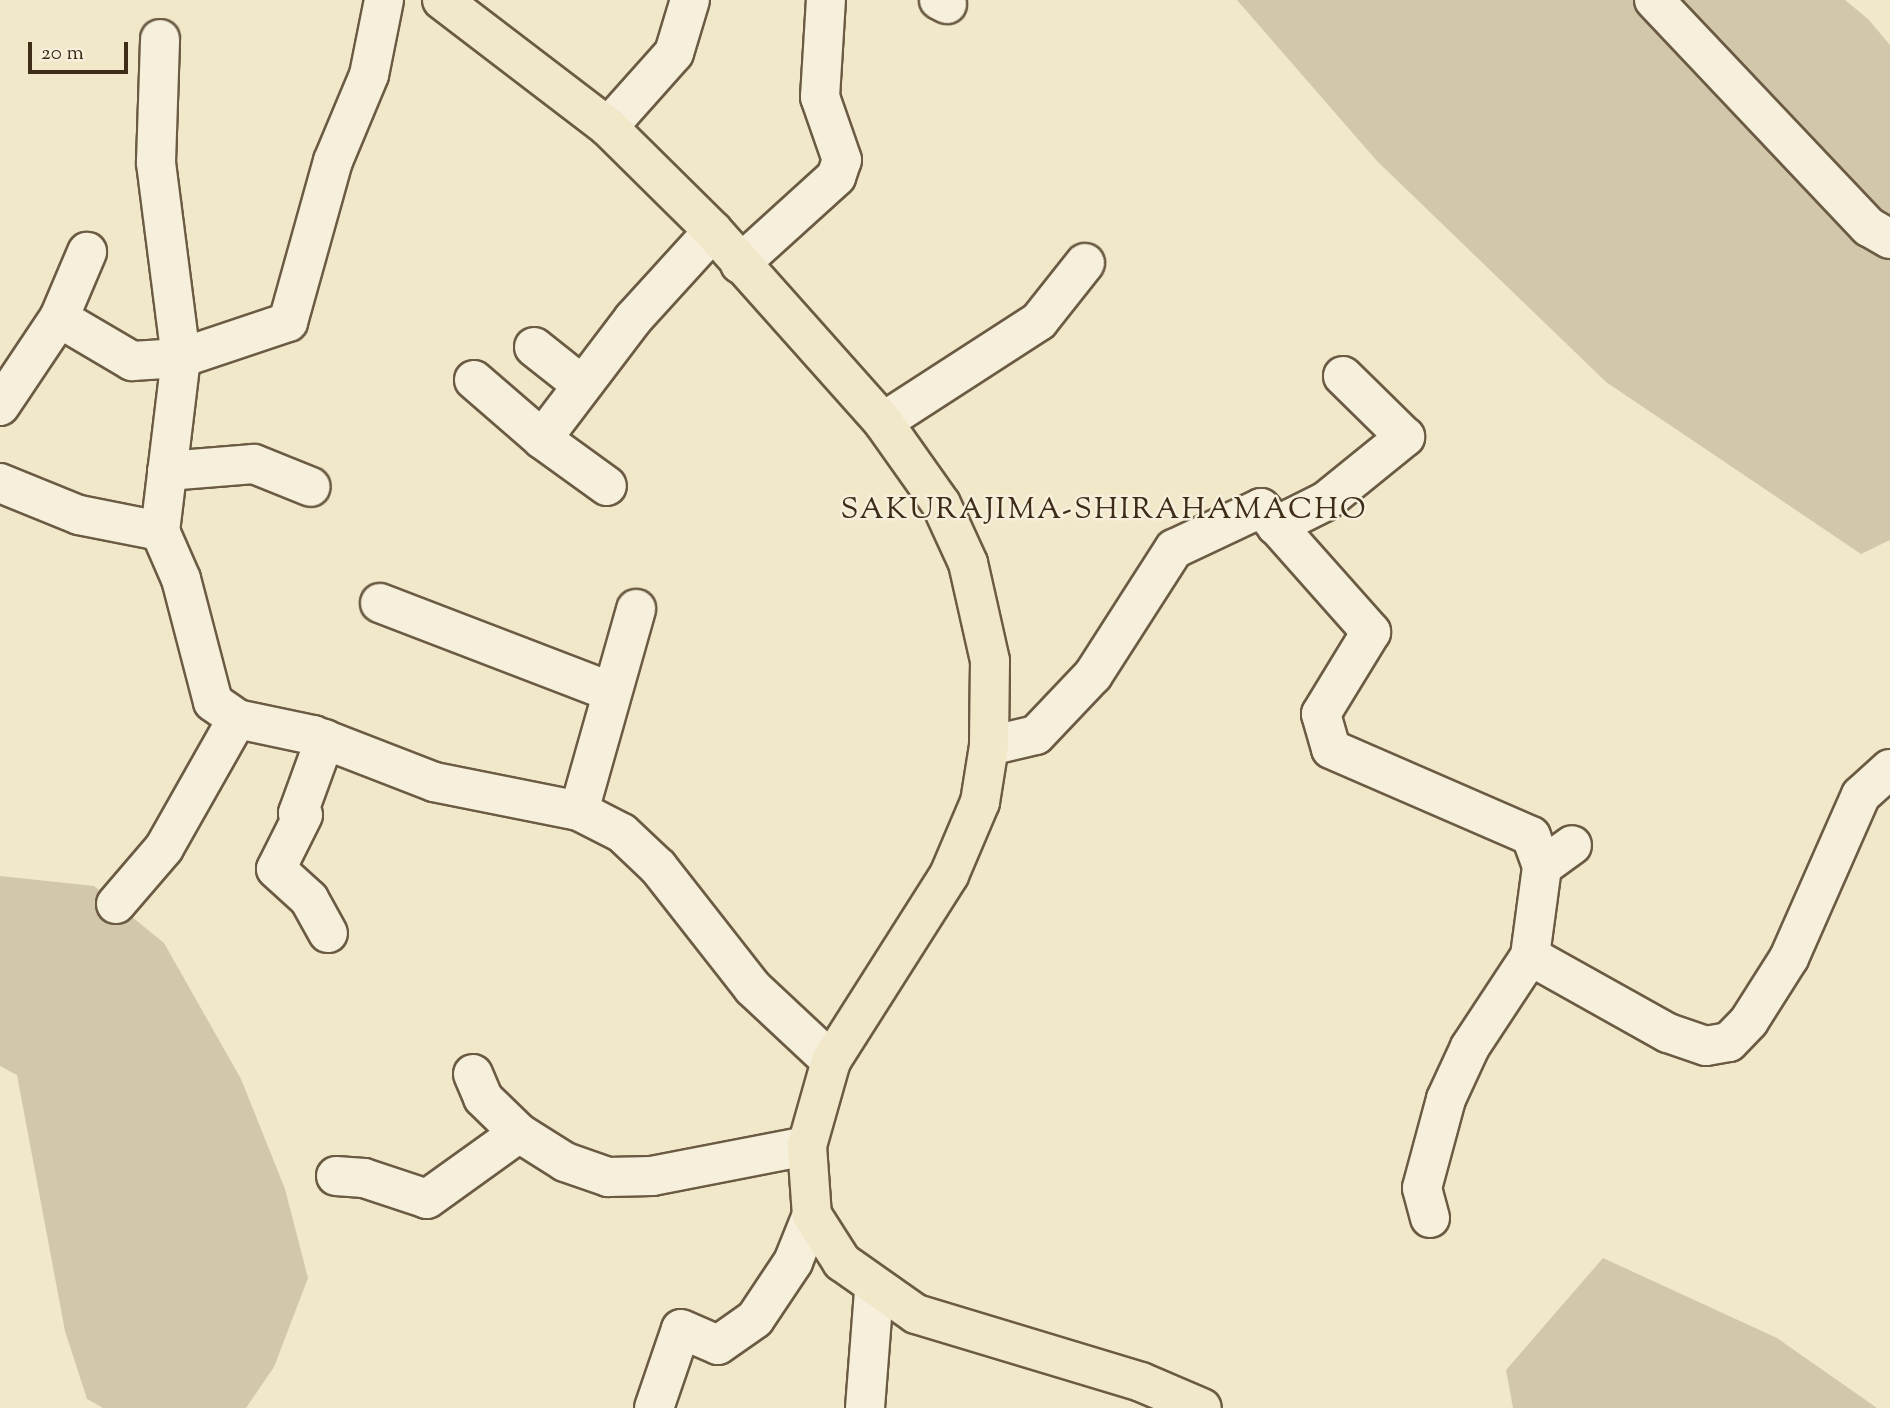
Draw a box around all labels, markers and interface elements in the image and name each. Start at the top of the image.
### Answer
scale bar [32,28,131,72]
text: 20 m [41,39,84,69]
district label: SAKURAJIMA-SHIRAHAMACHO [843,493,1365,529]

